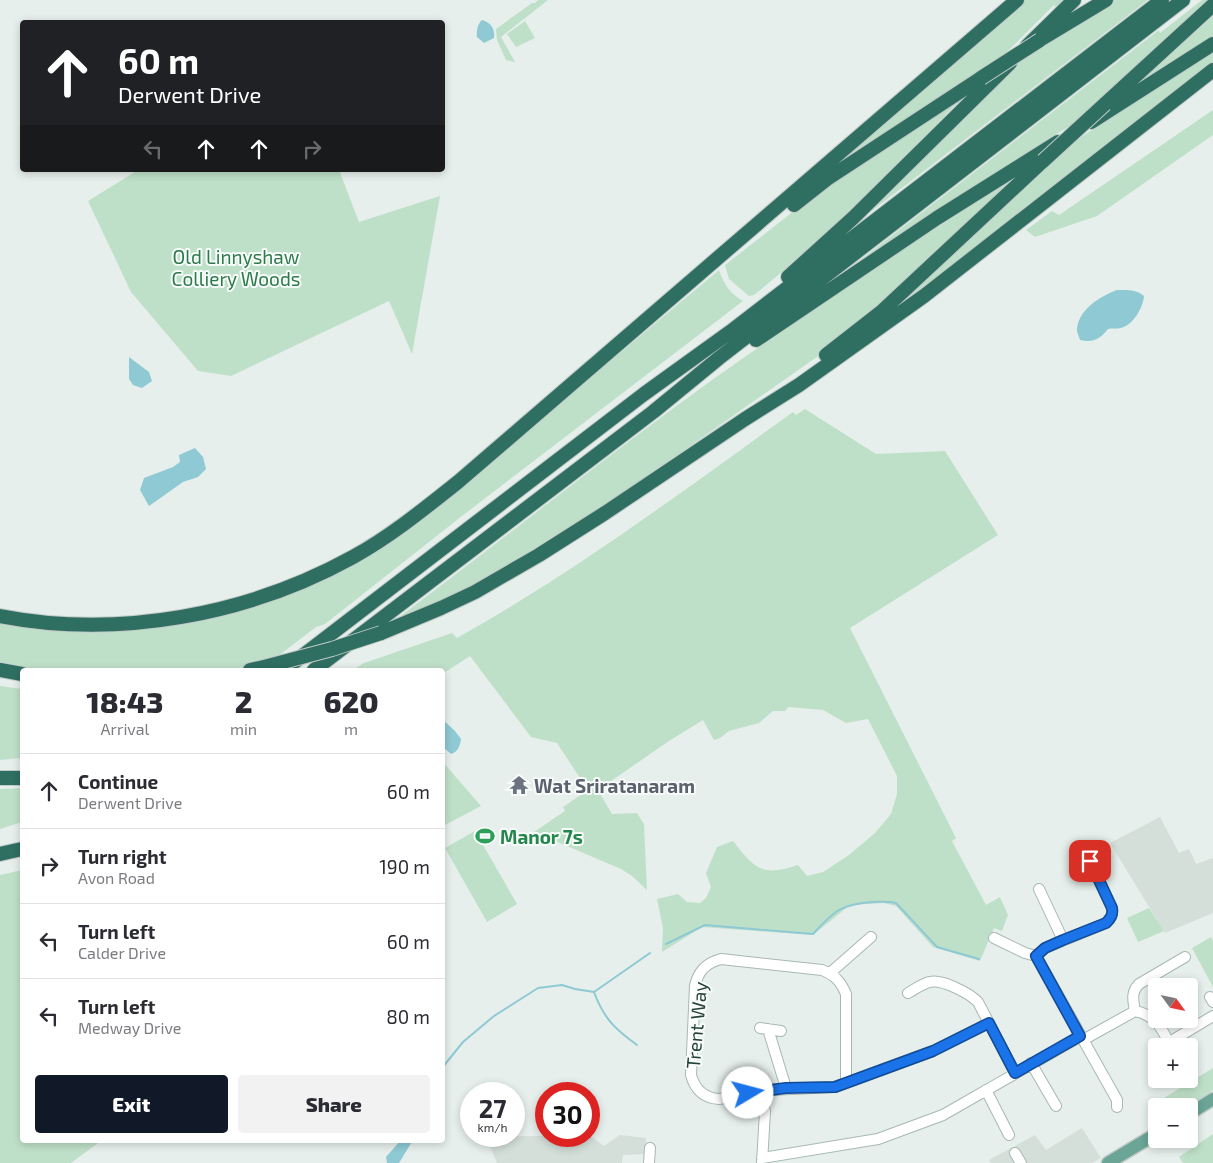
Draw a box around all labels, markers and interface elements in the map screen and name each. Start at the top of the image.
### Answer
text: 60 m [118,39,199,81]
icon: ahead [35,40,100,105]
text: Derwent Drive [118,81,261,107]
icon: left [139,135,167,163]
icon: ahead [192,135,220,163]
icon: ahead [245,135,273,163]
icon: right [298,135,326,163]
park label: Old Linnyshaw Colliery Woods [172,245,300,290]
text: 18:43 [86,683,164,719]
text: 2 [235,683,252,719]
text: 620 [324,683,379,719]
text: Arrival [101,719,149,738]
text: min [230,719,257,738]
text: m [344,719,358,738]
text: Continue [78,770,158,793]
temple icon: Wat Sriratanaram [508,774,530,796]
place label: Wat Sriratanaram [534,774,695,797]
icon: ahead [35,777,63,805]
text: 60 m [387,780,430,803]
text: Derwent Drive [78,793,182,812]
sports icon: Manor 7s [474,825,496,847]
place label: Manor 7s [500,825,583,848]
pin [1069,840,1111,882]
text: Turn right [78,845,166,868]
icon: arrive [1076,847,1104,875]
icon: right [35,852,63,880]
text: 190 m [379,855,430,878]
text: Avon Road [78,868,155,887]
text: Turn left [78,920,155,943]
icon: left [35,927,63,955]
text: 60 m [387,930,430,953]
text: Calder Drive [78,943,166,962]
north arrow [1148,978,1198,1028]
map controls [1148,978,1198,1148]
street label: Trent Way [681,980,711,1070]
text: Turn left [78,995,155,1018]
icon: left [35,1002,63,1030]
text: 80 m [386,1005,430,1028]
text: Medway Drive [78,1018,181,1037]
button: + [1148,1038,1198,1088]
position arrow [721,1066,773,1118]
button: Exit [35,1075,228,1133]
button: Share [238,1075,430,1133]
speed limit sign: 30 [535,1082,600,1147]
text: 27 [479,1093,506,1123]
button: − [1148,1098,1198,1148]
text: km/h [478,1120,507,1134]

